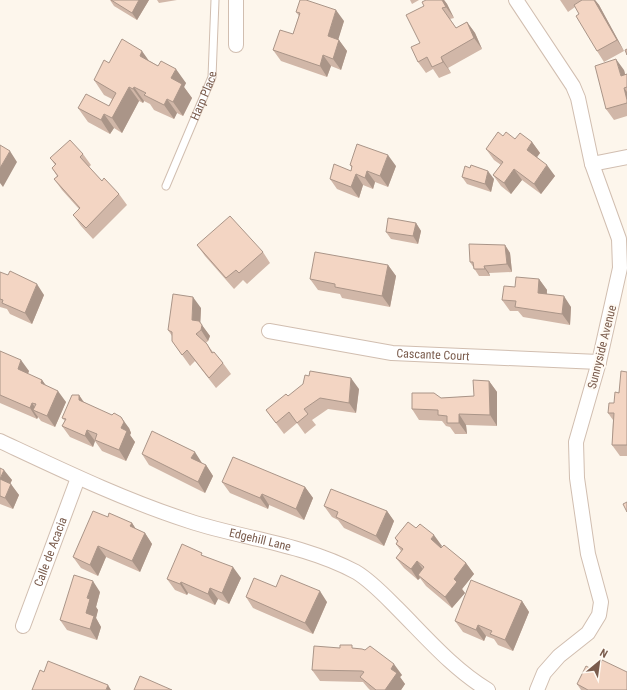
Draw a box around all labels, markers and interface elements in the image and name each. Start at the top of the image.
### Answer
street label: Harp Place [188,71,219,122]
street label: Sunnyside Avenue [585,303,619,390]
street label: Cascante Court [396,346,470,363]
street label: Calle de Acacia [31,515,70,589]
street label: Edgehill Lane [228,525,293,554]
north arrow [579,642,619,682]
text: N [598,646,610,661]

